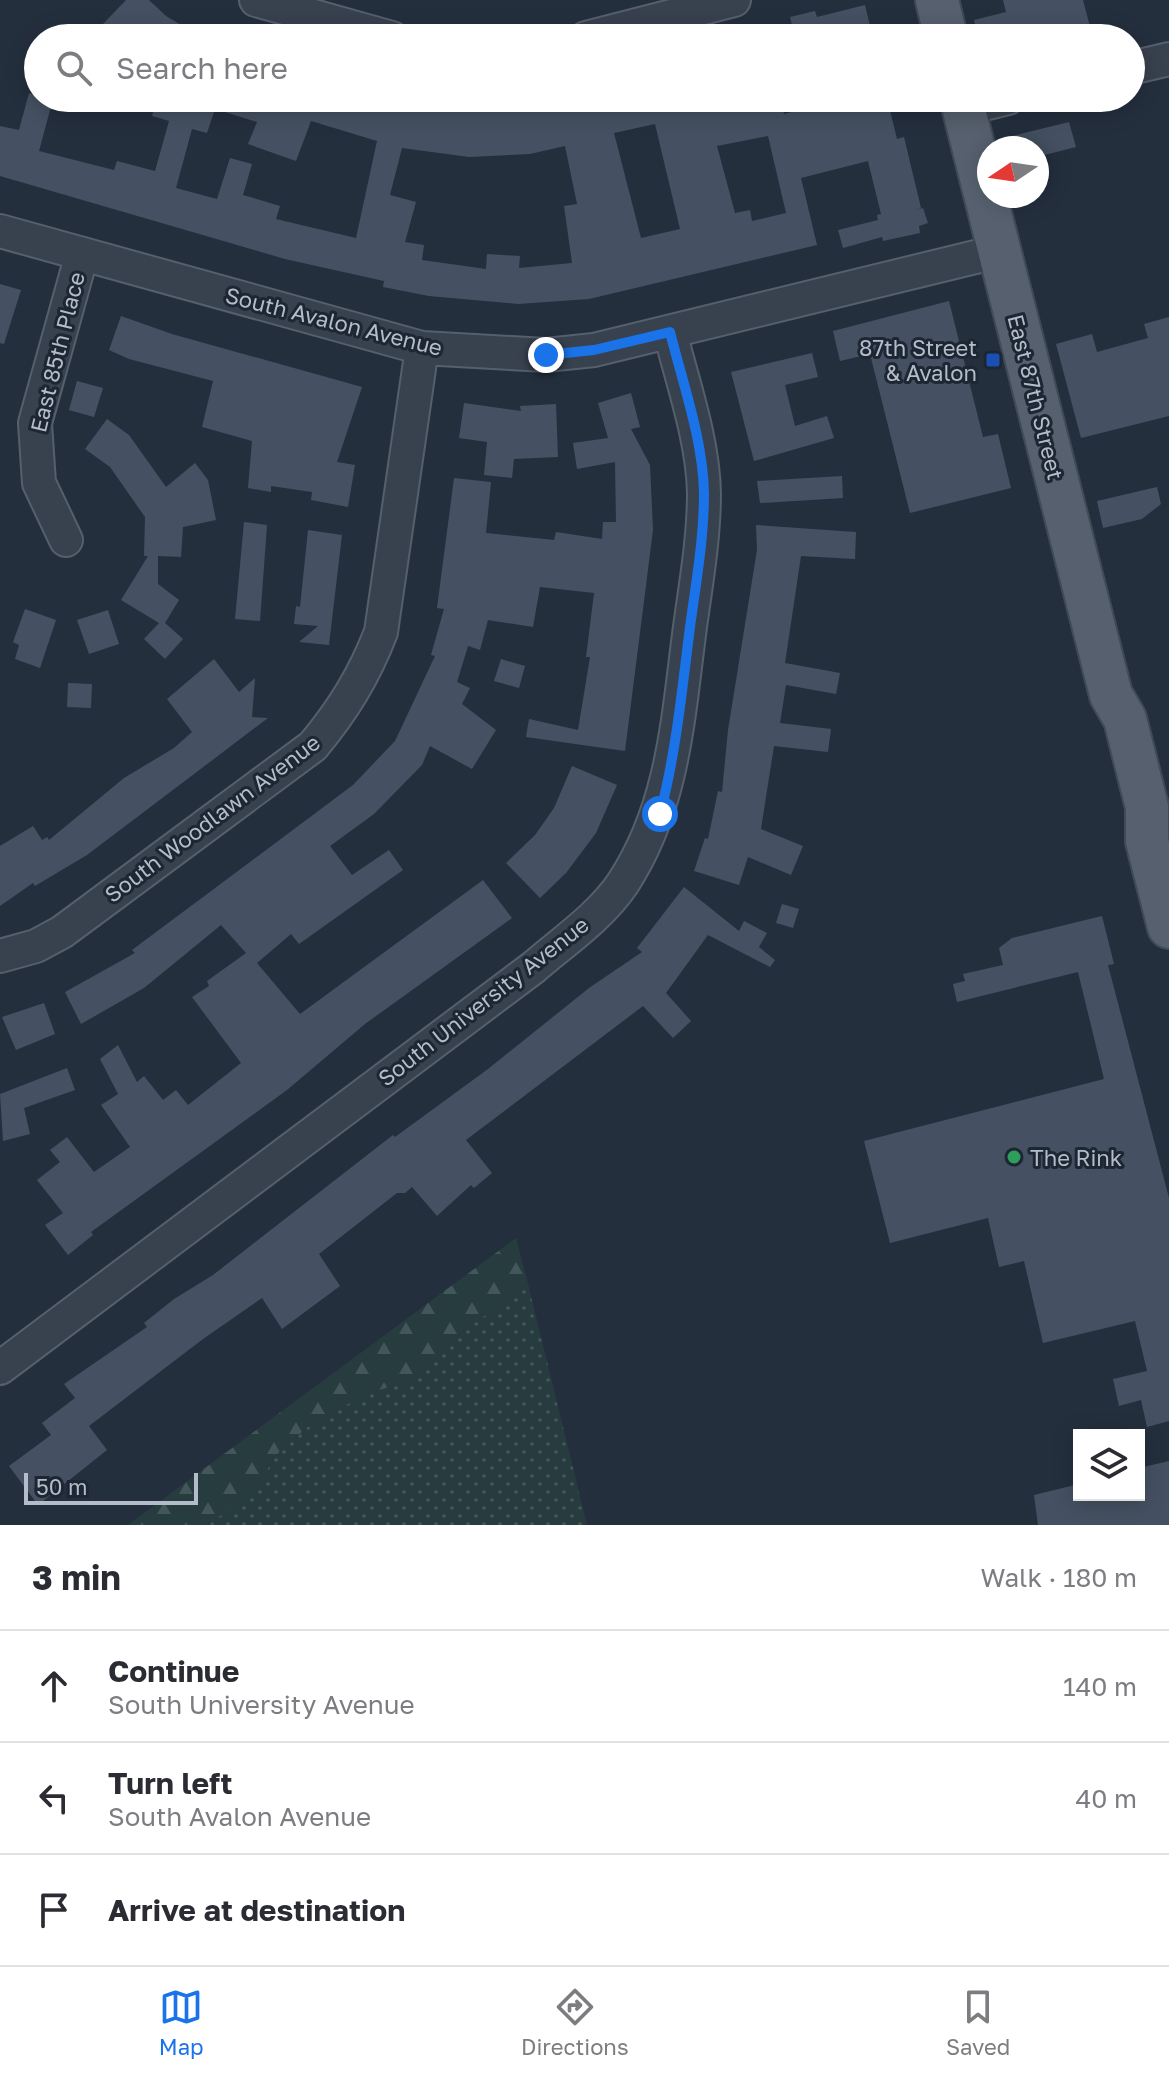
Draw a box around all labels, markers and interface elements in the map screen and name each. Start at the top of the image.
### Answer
search box [24,24,1145,112]
icon: search [52,46,96,90]
text: Search here [116,50,288,86]
north arrow [977,136,1049,208]
street label: East 85th Place [24,269,90,435]
street label: South Avalon Avenue [223,281,445,361]
street label: East 87th Street [1002,311,1070,483]
place label: 87th Street & Avalon [859,334,977,386]
route end [528,337,564,373]
marker: 87th Street & Avalon [984,351,1002,369]
street label: South Woodlawn Avenue [99,728,325,908]
route start [642,796,678,832]
street label: South University Avenue [372,911,594,1091]
place label: The Rink [1030,1144,1122,1171]
marker: The Rink [1005,1148,1023,1166]
map controls [1073,1429,1145,1501]
button: layers [1073,1429,1145,1501]
scale bar [24,1469,198,1505]
text: 50 m [36,1473,87,1500]
text: 3 min [32,1557,121,1597]
text: Walk · 180 m [980,1562,1137,1593]
text: Continue [108,1653,239,1689]
icon: ahead [32,1664,76,1708]
text: 140 m [1063,1671,1137,1702]
text: South University Avenue [108,1689,415,1720]
text: Turn left [108,1765,233,1801]
icon: left [32,1776,76,1820]
text: 40 m [1076,1783,1137,1814]
text: South Avalon Avenue [108,1801,371,1832]
icon: arrive [32,1888,76,1932]
text: Arrive at destination [108,1892,405,1928]
tab: Map [159,1985,204,2060]
tab: Directions [521,1985,629,2060]
tab: Saved [946,1985,1010,2060]

